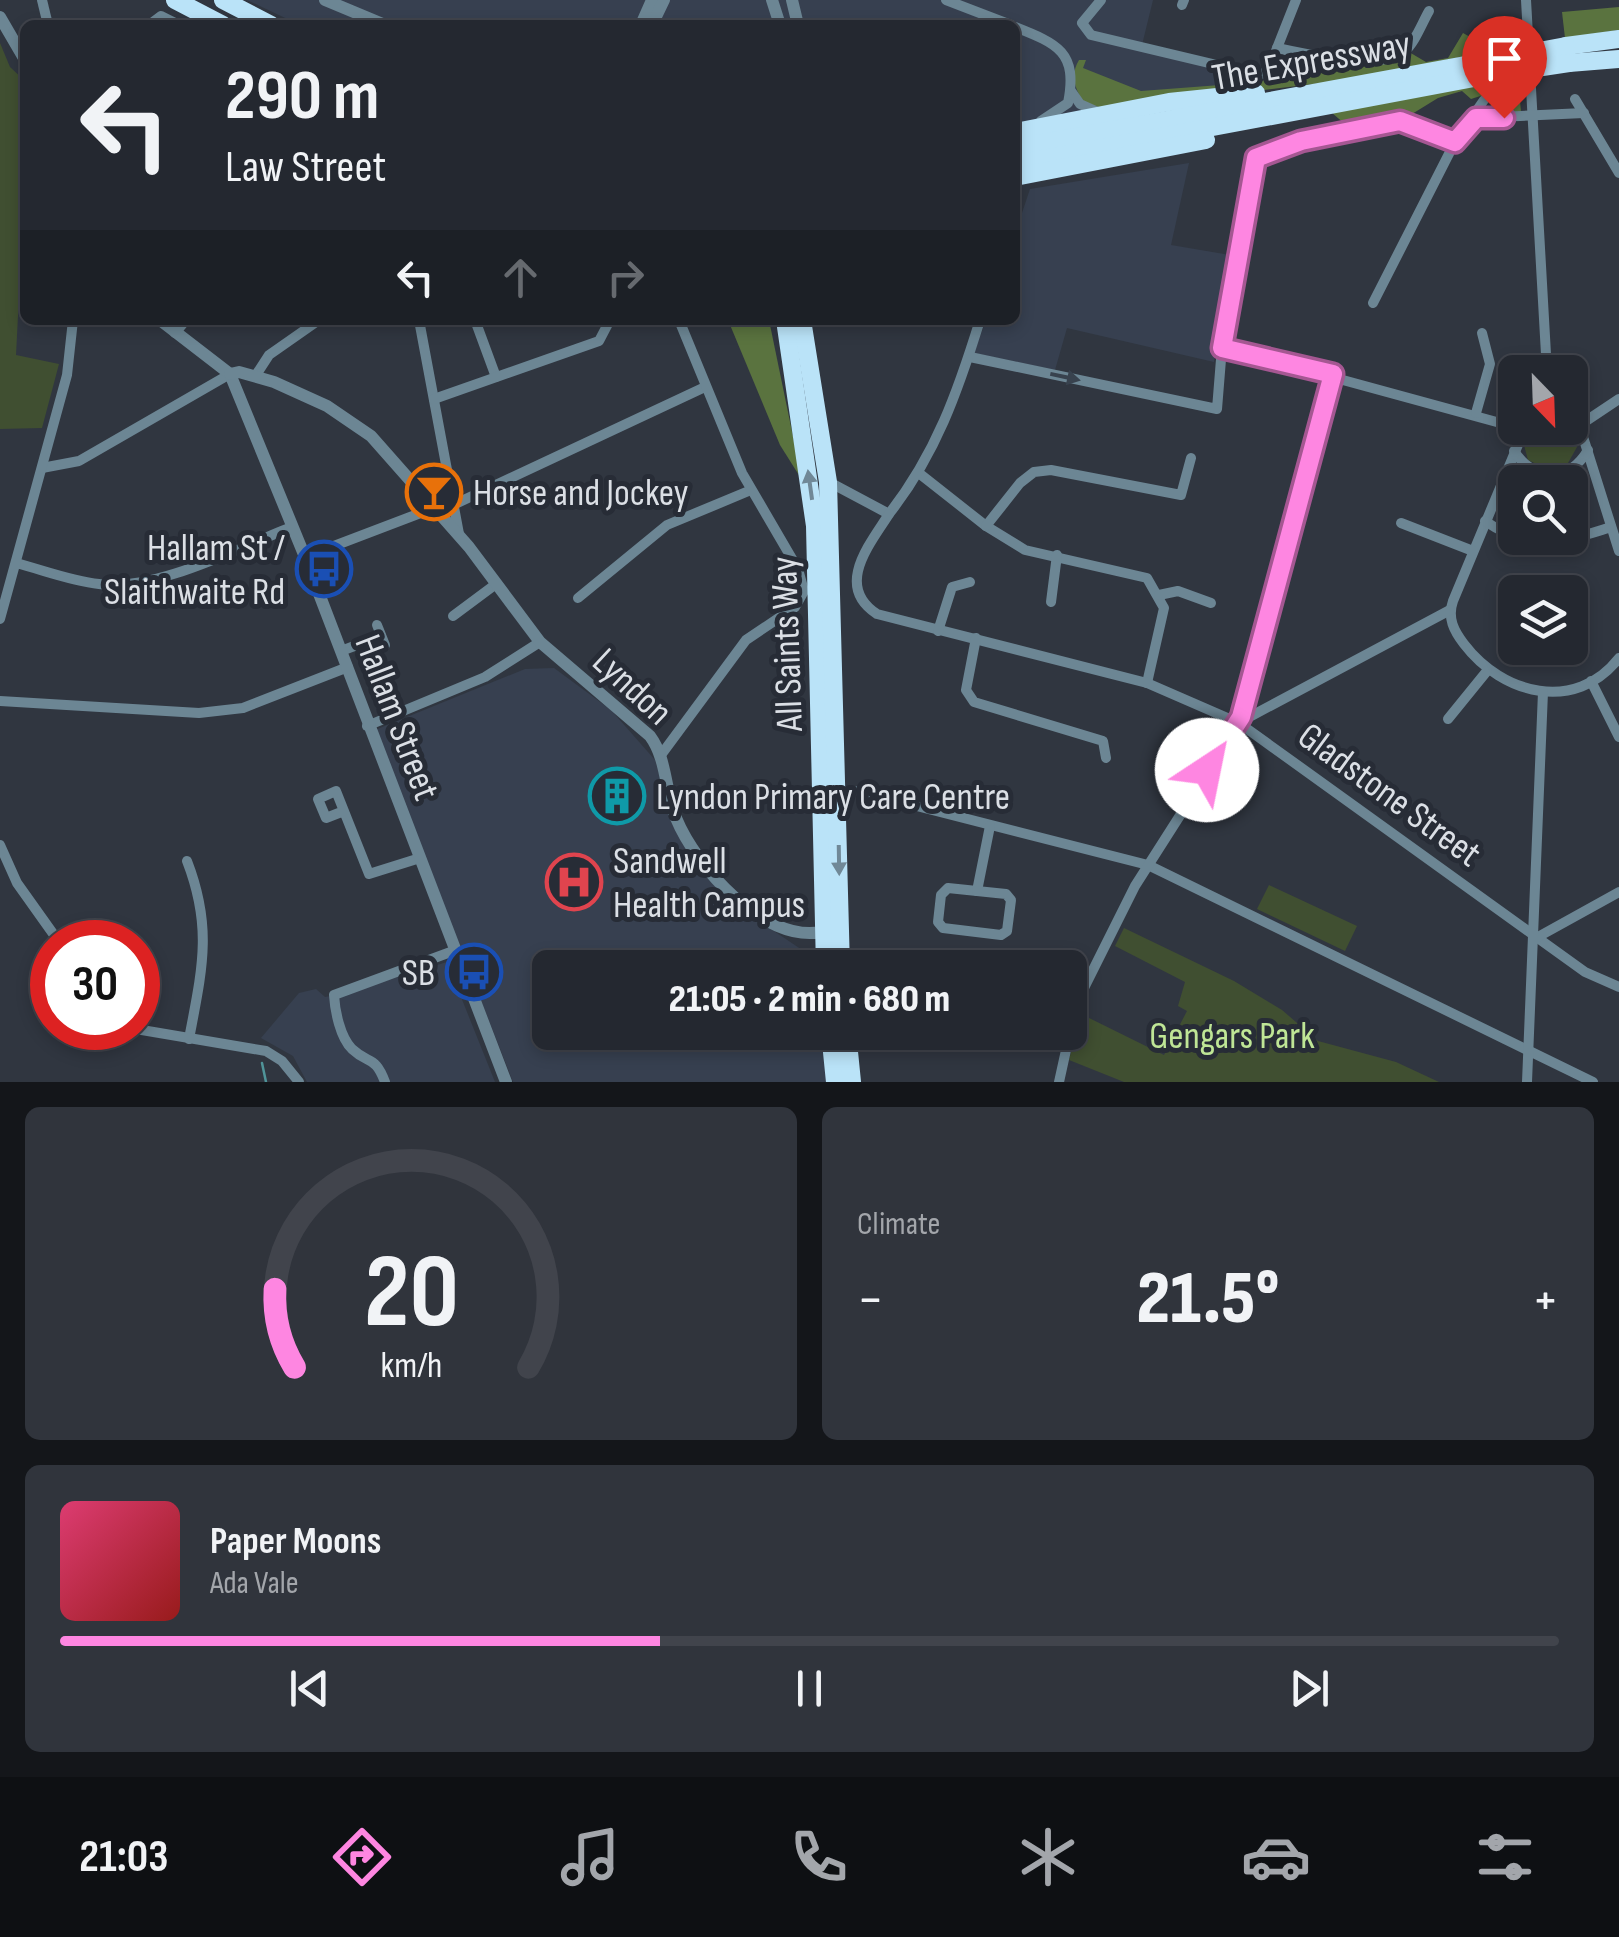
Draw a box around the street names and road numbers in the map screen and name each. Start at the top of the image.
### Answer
street label: The Expressway [1209,22,1414,101]
street label: All Saints Way [762,555,813,733]
street label: Hallam Street [345,629,449,807]
street label: Lyndon [583,639,681,735]
street label: Gladstone Street [1289,714,1489,877]

